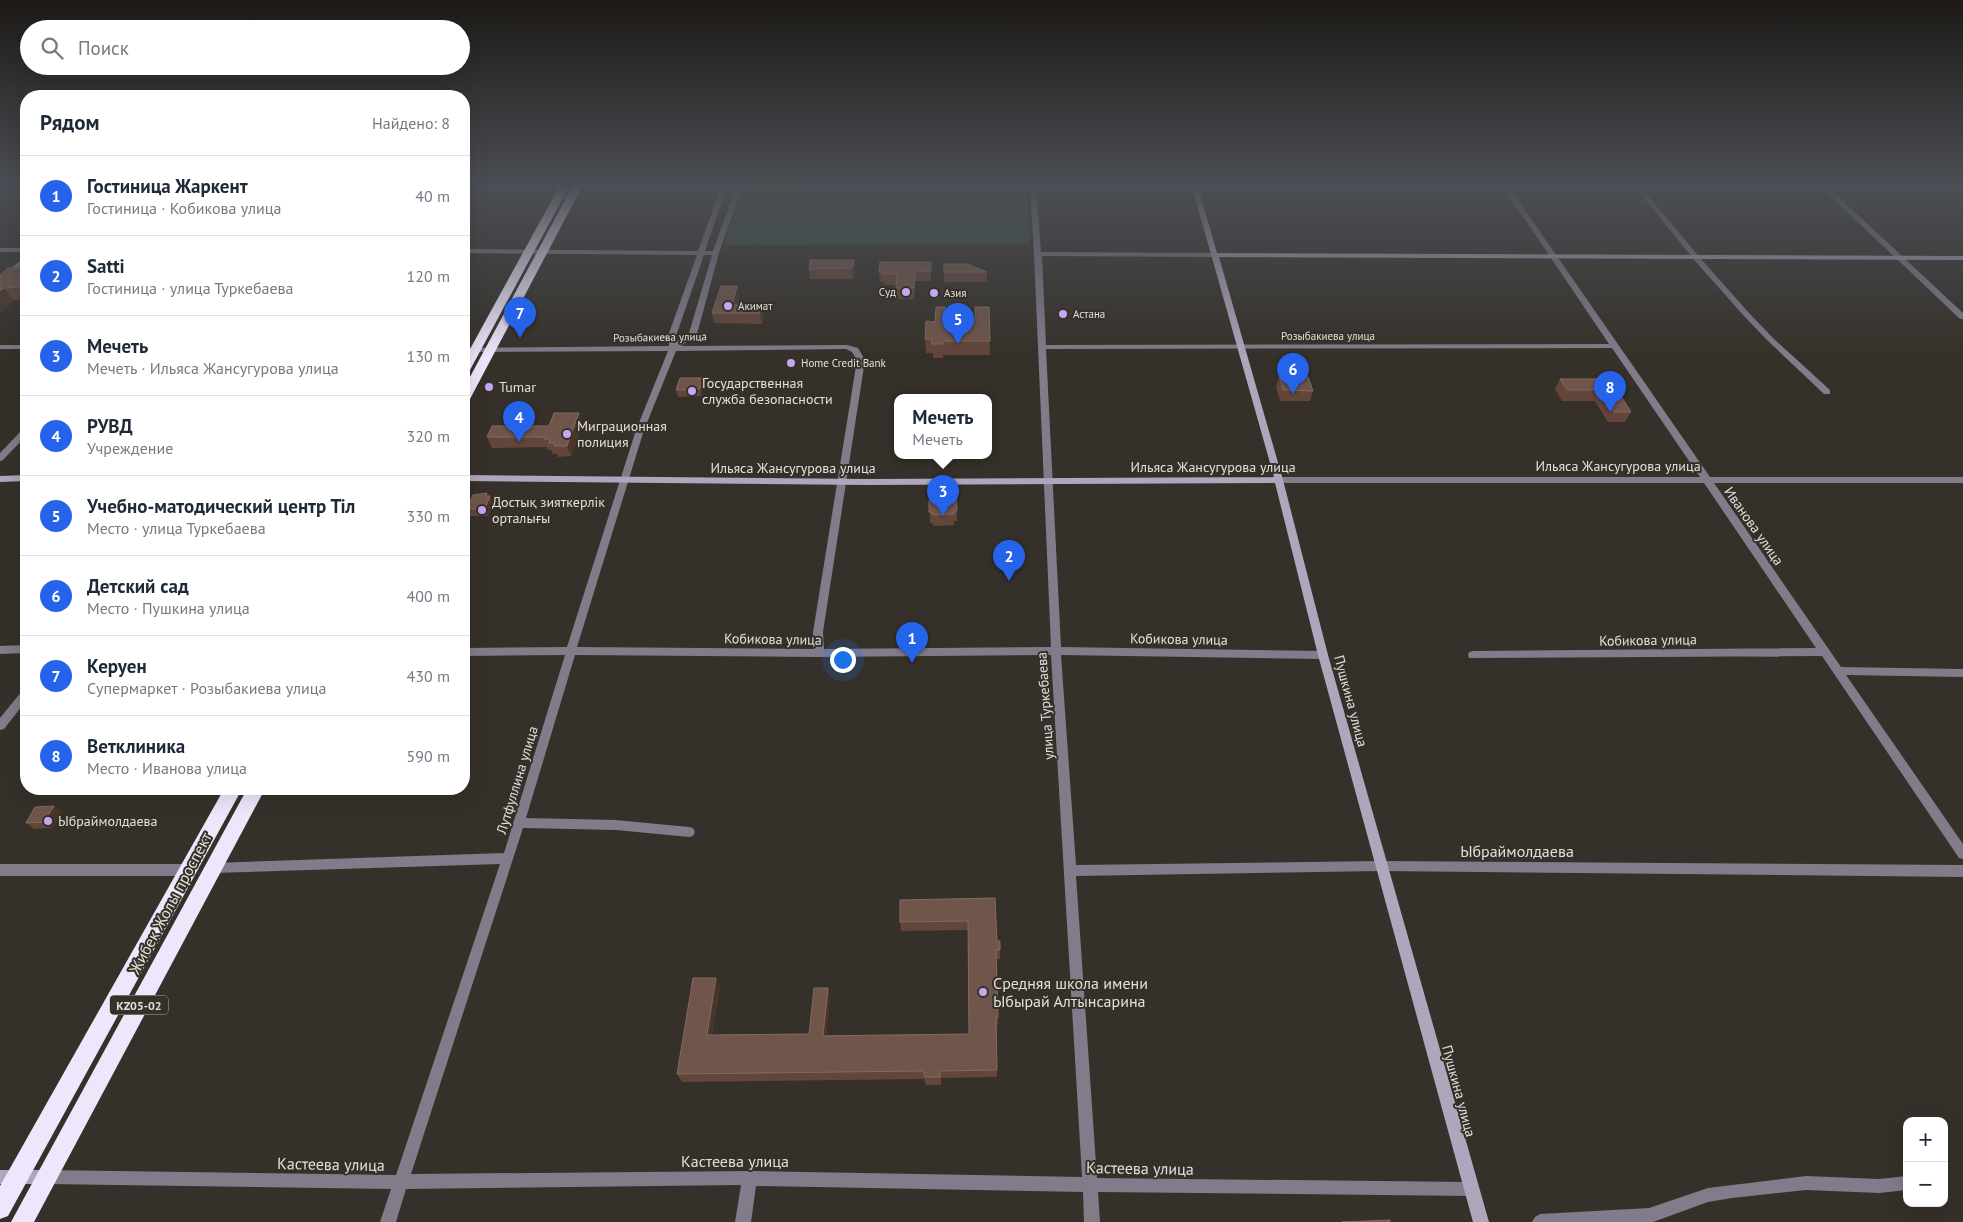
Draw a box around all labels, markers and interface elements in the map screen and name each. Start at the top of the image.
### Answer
search box [20,20,470,75]
icon: search [38,34,66,62]
text: Поиск [78,36,129,60]
text: Рядом [40,109,99,136]
text: Найдено: 8 [372,113,450,133]
text: Гостиница Жаркент [87,174,248,198]
text: 1 [51,186,61,206]
text: 40 m [415,186,450,206]
text: Гостиница · Кобикова улица [87,198,281,218]
text: Satti [87,254,125,278]
text: 2 [51,266,61,286]
text: 120 m [407,266,450,286]
text: Гостиница · улица Туркебаева [87,278,293,298]
place label: Суд [879,285,896,299]
marker: Суд [900,286,912,298]
place label: Азия [944,286,967,300]
marker: Азия [928,287,940,299]
pin: 7 [504,297,536,338]
place label: Акимат [738,299,773,313]
marker: Акимат [722,300,734,312]
pin: 5 [942,303,974,344]
place label: Астана [1073,307,1105,321]
marker: Астана [1057,308,1069,320]
street label: Розыбакиева улица [613,329,707,345]
street label: Розыбакиева улица [1281,329,1375,343]
text: Мечеть [87,334,148,358]
text: 3 [51,346,61,366]
text: 130 m [407,346,450,366]
pin: 6 [1277,353,1309,394]
place label: Home Credit Bank [801,356,887,370]
marker: Home Credit Bank [785,357,797,369]
text: Мечеть · Ильяса Жансугурова улица [87,358,339,378]
pin: 8 [1594,371,1626,412]
place label: Государственная служба безопасности [702,374,833,408]
place label: Tumar [499,378,536,396]
marker: Tumar [483,381,495,393]
marker: Государственная служба безопасности [686,385,698,397]
popup [894,394,992,459]
pin: 4 [503,401,535,442]
text: Мечеть [912,405,974,429]
text: РУВД [87,414,133,438]
place label: Миграционная полиция [577,417,667,451]
text: 4 [51,426,61,446]
text: 320 m [407,426,450,446]
marker: Миграционная полиция [561,428,573,440]
text: Мечеть [912,429,963,449]
text: Учреждение [87,438,173,458]
street label: Ильяса Жансугурова улица [1535,457,1701,475]
street label: Ильяса Жансугурова улица [1130,458,1296,476]
street label: Ильяса Жансугурова улица [710,459,876,477]
pin: 3 [927,475,959,516]
street label: Иванова улица [1720,483,1788,569]
place label: Достық зияткерлік орталығы [492,493,605,527]
text: Учебно-матодический центр Тіл [87,494,355,518]
marker: Достық зияткерлік орталығы [476,504,488,516]
text: 5 [51,506,61,526]
text: 330 m [407,506,450,526]
text: Место · улица Туркебаева [87,518,266,538]
pin: 2 [993,540,1025,581]
text: Детский сад [87,574,189,598]
text: 6 [51,586,61,606]
text: 400 m [407,586,450,606]
text: Место · Пушкина улица [87,598,250,618]
pin: 1 [896,622,928,663]
street label: Кобикова улица [724,629,822,649]
street label: Кобикова улица [1130,629,1228,649]
street label: Кобикова улица [1599,630,1697,650]
your location [830,647,856,673]
street label: улица Туркебаева [1032,651,1058,761]
street label: Пушкина улица [1330,653,1372,749]
text: Керуен [87,654,147,678]
text: 7 [51,666,61,686]
text: 430 m [407,666,450,686]
text: Супермаркет · Розыбакиева улица [87,678,327,698]
street label: Лутфуллина улица [492,724,542,837]
text: Ветклиника [87,734,185,758]
text: 8 [51,746,61,766]
text: 590 m [407,746,450,766]
text: Место · Иванова улица [87,758,247,778]
place label: Ыбраймолдаева [58,812,158,830]
marker: Ыбраймолдаева [42,815,54,827]
street label: Жибек Жолы проспект [124,828,216,978]
street label: Ыбраймолдаева [1460,841,1574,861]
place label: Средняя школа имени Ыбырай Алтынсарина [993,973,1148,1011]
marker: Средняя школа имени Ыбырай Алтынсарина [977,986,989,998]
road number: KZ05-02 [110,996,168,1014]
street label: Пушкина улица [1438,1043,1480,1139]
map controls [1903,1117,1948,1207]
button: + [1903,1117,1948,1162]
street label: Кастеева улица [681,1151,789,1171]
street label: Кастеева улица [277,1153,385,1175]
street label: Кастеева улица [1086,1157,1194,1179]
button: − [1903,1162,1948,1207]

